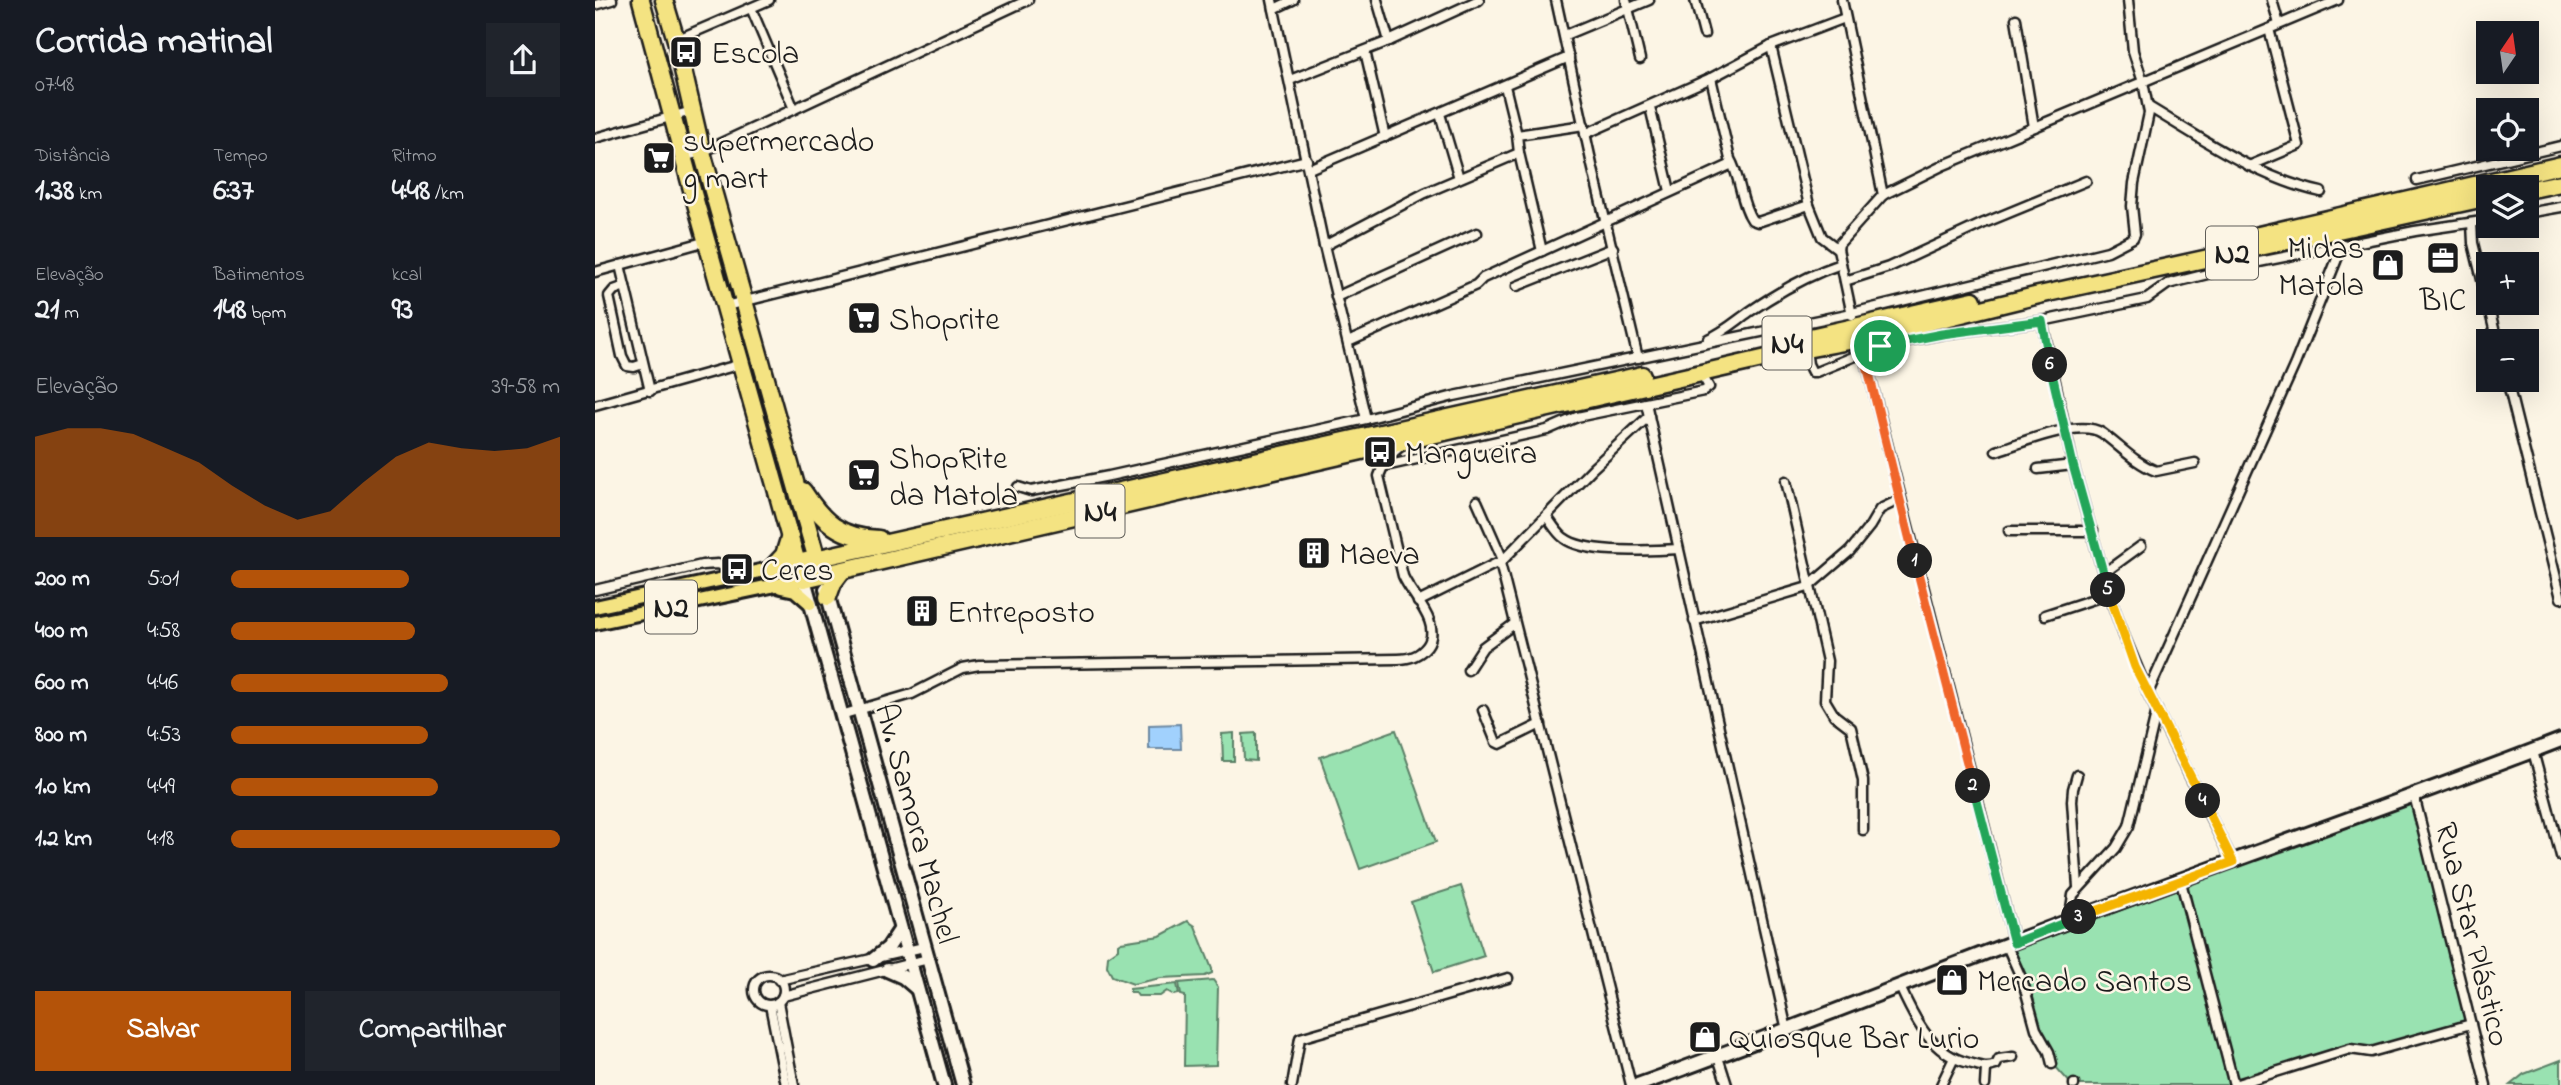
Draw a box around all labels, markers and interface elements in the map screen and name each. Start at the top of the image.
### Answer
text: Corrida matinal [35,15,273,71]
north arrow [2476,21,2539,84]
map controls [2476,21,2539,392]
button: share [486,23,560,97]
place label: Escola [711,32,799,79]
bus stop icon: Escola [667,33,705,71]
text: 07:48 [35,69,74,102]
button: locate [2476,98,2539,161]
place label: supermercado g mart [682,120,874,204]
supermarket icon: supermercado g mart [640,139,678,177]
text: Distância [35,143,110,170]
text: Tempo [213,143,268,170]
text: Ritmo [392,143,437,170]
text: 1.38 [35,170,74,214]
text: 6:37 [213,170,254,214]
text: 4:48 [392,170,430,214]
button: layers [2476,175,2539,238]
text: km [74,181,102,208]
text: /km [430,181,464,208]
road number: N2 [2206,227,2258,280]
place label: Midas Matola [2278,227,2364,311]
office icon: BIC [2424,239,2462,277]
shop icon: Midas Matola [2369,246,2407,284]
button: + [2476,252,2539,315]
text: Elevação [35,262,104,289]
text: Batimentos [213,262,305,289]
text: kcal [392,262,422,289]
place label: BIC [2419,279,2466,326]
text: 21 [35,289,59,333]
text: 148 [213,289,246,333]
text: 93 [392,289,413,333]
place label: Shoprite [889,298,1000,345]
supermarket icon: Shoprite [845,299,883,337]
text: m [59,300,79,327]
text: bpm [246,300,286,327]
road number: N4 [1763,316,1811,370]
pin [1850,316,1910,376]
icon: arrive [1861,327,1899,365]
button: − [2476,329,2539,392]
pin: 6 [2033,348,2067,382]
text: 6 [2045,351,2054,378]
text: Elevação [35,371,118,404]
text: 39–58 m [492,371,560,404]
place label: Mangueira [1405,432,1537,479]
bus stop icon: Mangueira [1361,433,1399,471]
place label: ShopRite da Matola [889,437,1018,521]
supermarket icon: ShopRite da Matola [845,456,883,494]
road number: N4 [1075,484,1125,538]
place label: Maeva [1339,533,1420,580]
building icon: Maeva [1295,534,1333,572]
pin: 1 [1897,544,1933,578]
text: 1 [1911,547,1918,574]
place label: Ceres [761,549,833,596]
bus stop icon: Ceres [718,550,756,588]
text: 200 m [35,563,90,596]
text: 5:01 [147,563,179,596]
pin: 5 [2091,572,2125,608]
text: 5 [2102,576,2113,603]
road number: N2 [645,580,697,634]
place label: Entreposto [947,591,1095,638]
building icon: Entreposto [903,592,941,630]
text: 400 m [35,615,88,648]
text: 4:58 [147,615,180,648]
text: 600 m [35,667,89,700]
text: 4:46 [147,667,178,700]
street label: Av. Samora Machel [860,699,969,949]
text: 800 m [35,719,87,752]
text: 4:53 [147,719,181,752]
pin: 2 [1955,768,1991,804]
text: 1.0 km [35,771,91,804]
text: 4:49 [147,771,175,804]
text: 2 [1968,772,1977,799]
pin: 4 [2185,784,2221,818]
text: 4 [2199,787,2206,814]
street label: Rua Star Plástico [2420,818,2521,1052]
text: 1.2 km [35,823,92,856]
text: 4:18 [147,823,174,856]
pin: 3 [2061,900,2097,934]
text: 3 [2075,903,2082,930]
place label: Mercado Santos [1977,960,2192,1007]
shop icon: Mercado Santos [1933,961,1971,999]
button: Salvar [35,991,291,1071]
button: Compartilhar [305,991,560,1071]
place label: Quiosque Bar Lurio [1729,1017,1979,1064]
shop icon: Quiosque Bar Lurio [1686,1018,1724,1056]

